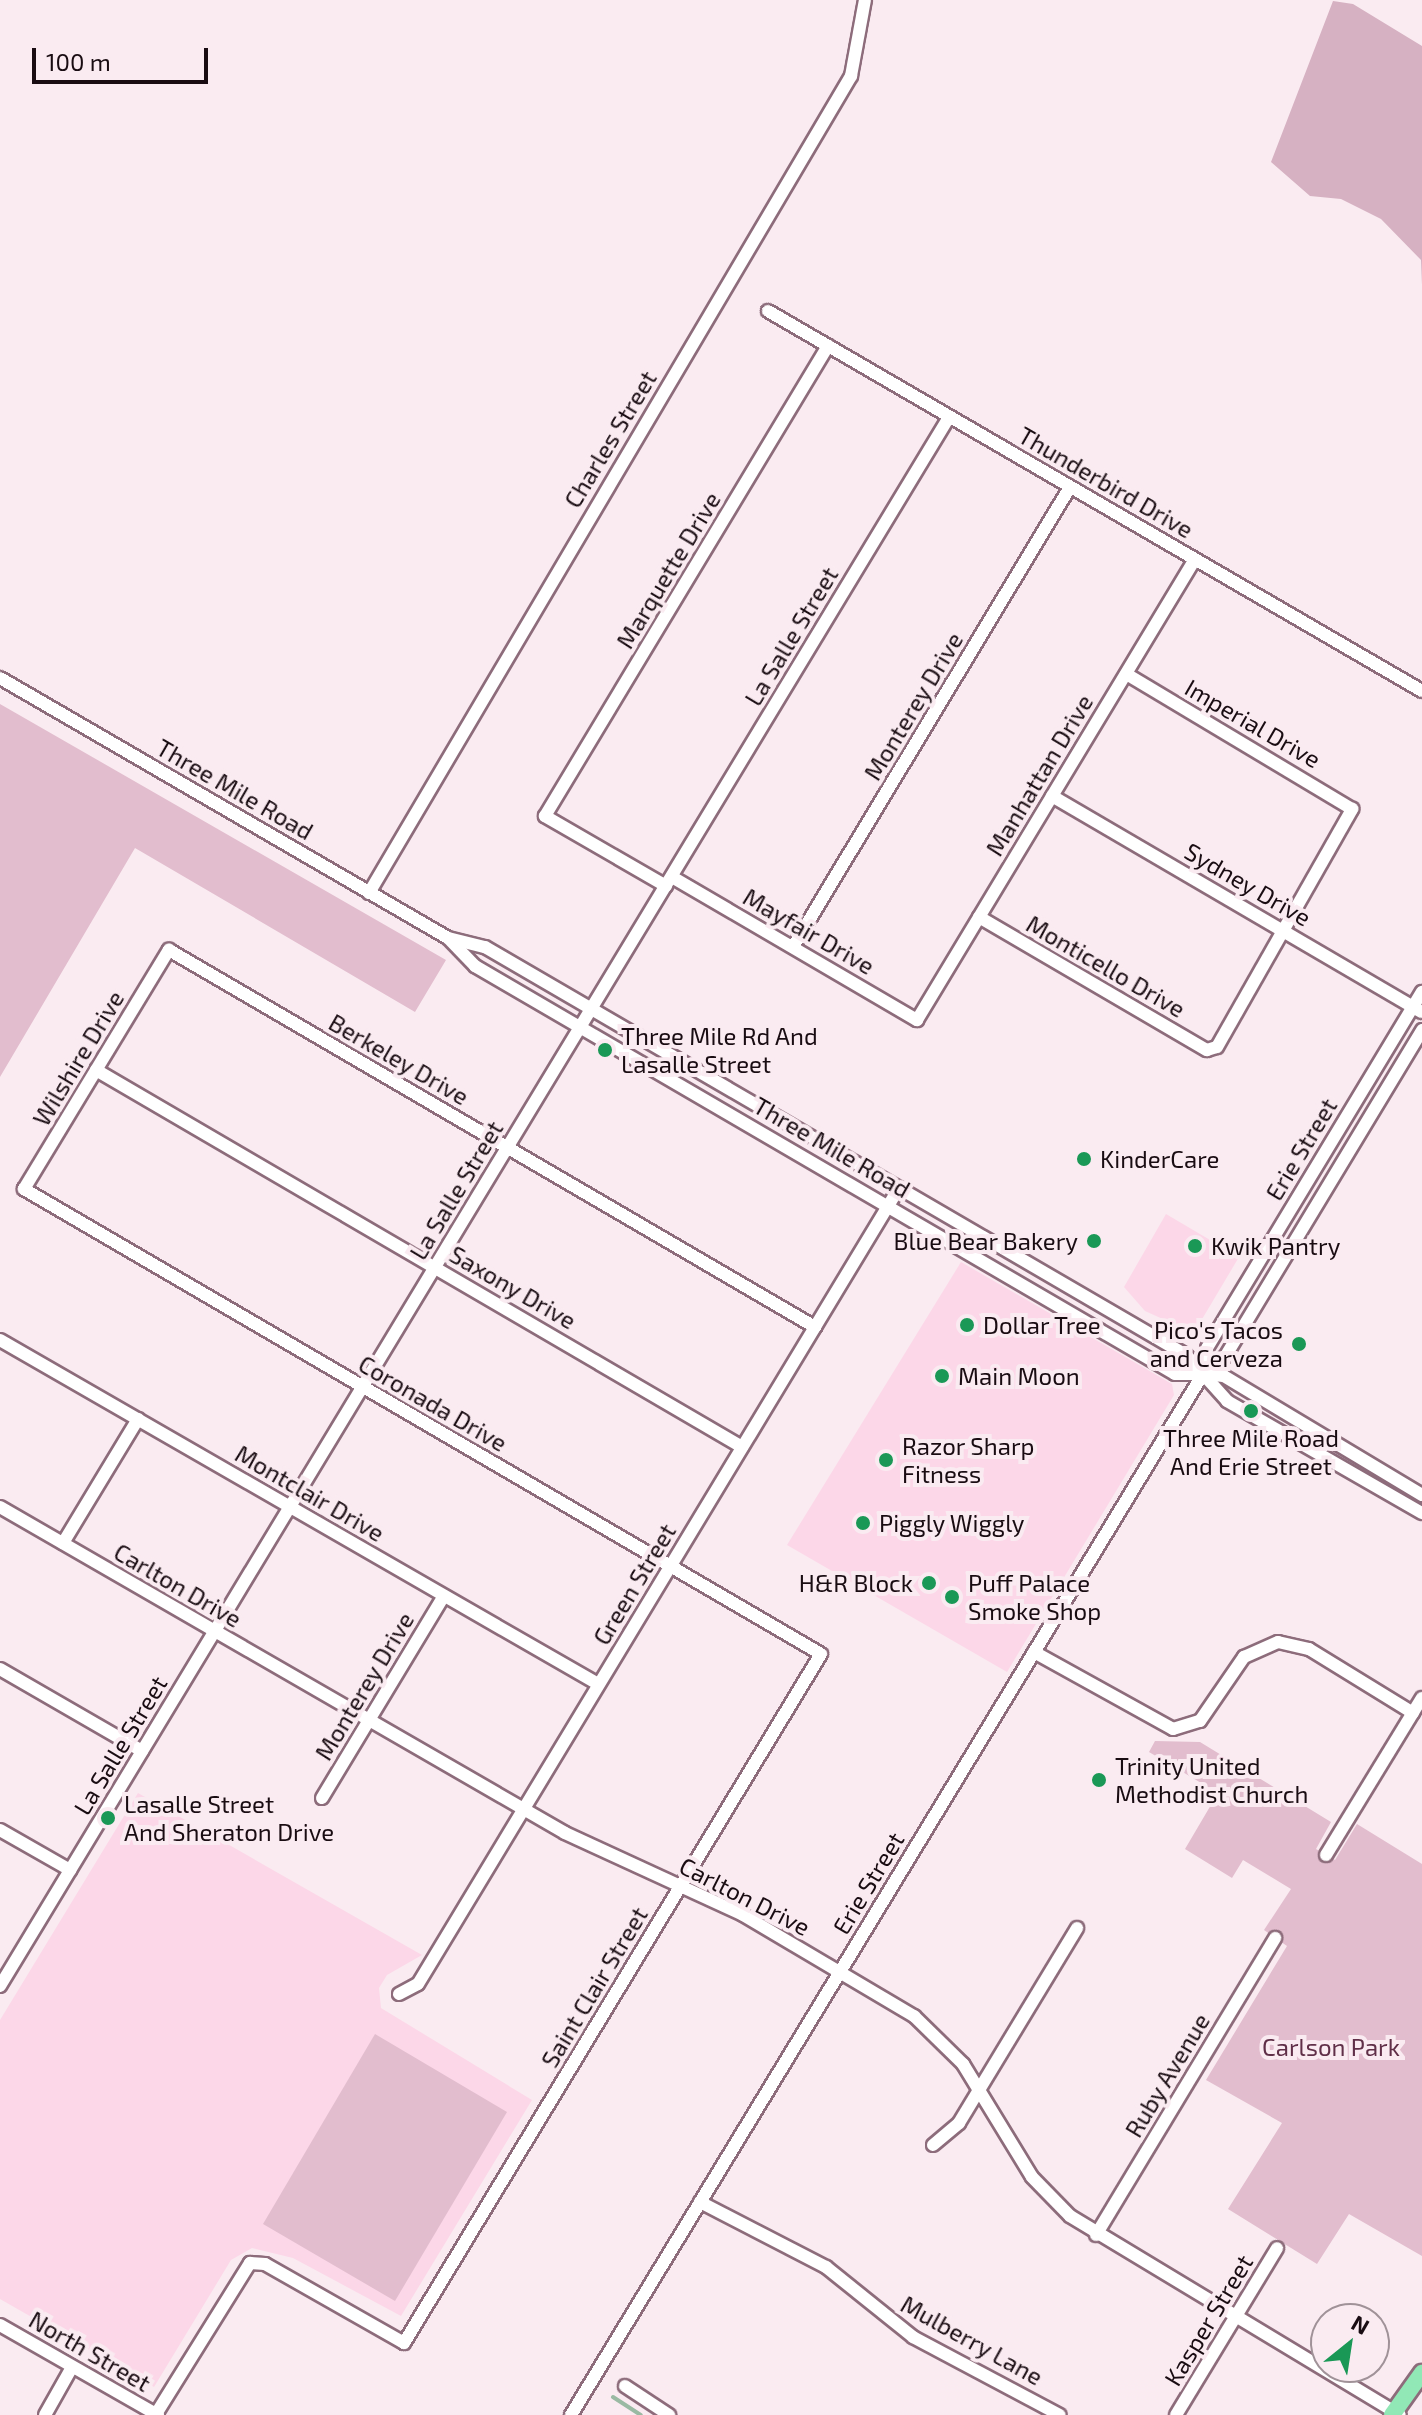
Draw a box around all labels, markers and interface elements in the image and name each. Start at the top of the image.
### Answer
scale bar [36,32,212,82]
text: 100 m [46,47,111,76]
street label: Charles Street [558,365,662,513]
street label: Thunderbird Drive [1014,420,1198,544]
street label: Marquette Drive [610,487,726,653]
street label: La Salle Street [738,561,844,711]
street label: Monterey Drive [857,627,969,785]
street label: Imperial Drive [1180,672,1326,774]
street label: Manhattan Drive [980,689,1098,861]
street label: Three Mile Road [152,733,318,845]
street label: Sydney Drive [1180,836,1316,932]
street label: Mayfair Drive [738,882,880,980]
street label: Monticello Drive [1022,909,1190,1023]
street label: Wilshire Drive [26,985,130,1131]
street label: Berkeley Drive [324,1007,474,1111]
place label: Three Mile Rd And Lasalle Street [621,1022,818,1078]
marker: Three Mile Rd And Lasalle Street [596,1041,614,1059]
street label: Three Mile Road [749,1091,915,1203]
street label: Erie Street [1259,1093,1343,1205]
street label: La Salle Street [403,1115,509,1265]
place label: KinderCare [1100,1145,1219,1173]
marker: KinderCare [1075,1150,1093,1168]
place label: Blue Bear Bakery [893,1227,1078,1255]
marker: Blue Bear Bakery [1085,1232,1103,1250]
place label: Kwik Pantry [1211,1232,1341,1260]
marker: Kwik Pantry [1186,1237,1204,1255]
street label: Saxony Drive [444,1239,582,1335]
place label: Dollar Tree [983,1311,1102,1339]
marker: Dollar Tree [958,1316,976,1334]
place label: Pico's Tacos and Cerveza [1150,1316,1283,1372]
marker: Pico's Tacos and Cerveza [1290,1335,1308,1353]
street label: Coronada Drive [354,1349,512,1457]
place label: Main Moon [958,1362,1080,1390]
marker: Main Moon [933,1367,951,1385]
marker: Three Mile Road And Erie Street [1242,1402,1260,1420]
place label: Three Mile Road And Erie Street [1163,1424,1339,1480]
place label: Razor Sharp Fitness [902,1432,1035,1488]
street label: Montclair Drive [230,1439,390,1547]
marker: Razor Sharp Fitness [877,1451,895,1469]
place label: Piggly Wiggly [879,1509,1025,1537]
marker: Piggly Wiggly [854,1514,872,1532]
street label: Green Street [587,1518,681,1650]
street label: Carlton Drive [109,1537,247,1633]
place label: H&R Block [799,1569,913,1597]
place label: Puff Palace Smoke Shop [968,1569,1101,1625]
marker: H&R Block [920,1574,938,1592]
marker: Puff Palace Smoke Shop [943,1588,961,1606]
street label: Monterey Drive [308,1607,420,1765]
street label: La Salle Street [67,1670,173,1820]
place label: Trinity United Methodist Church [1115,1752,1308,1808]
marker: Trinity United Methodist Church [1090,1771,1108,1789]
place label: Lasalle Street And Sheraton Drive [124,1790,334,1846]
marker: Lasalle Street And Sheraton Drive [99,1809,117,1827]
street label: Erie Street [826,1827,910,1939]
street label: Carlton Drive [675,1851,815,1941]
street label: Saint Clair Street [535,1901,653,2073]
street label: Ruby Avenue [1118,2007,1216,2143]
park label: Carlson Park [1262,2033,1400,2061]
street label: Kasper Street [1158,2249,1258,2391]
street label: Mulberry Lane [896,2289,1048,2391]
north arrow [1310,2303,1390,2383]
street label: North Street [24,2305,156,2397]
text: N [1348,2309,1374,2339]

